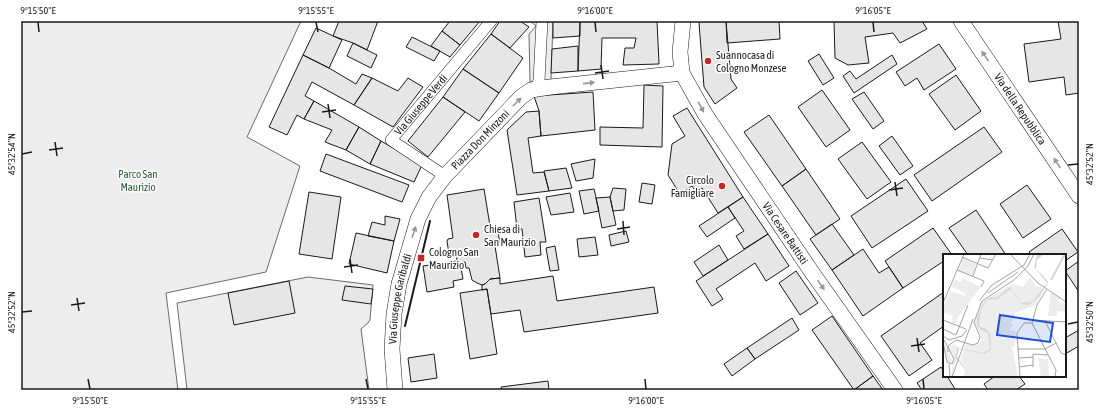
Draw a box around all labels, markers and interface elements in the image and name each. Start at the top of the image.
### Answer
text: 9°15'50"E [20,5,56,16]
text: 9°15'55"E [298,5,334,16]
text: 9°16'00"E [577,5,613,16]
text: 9°16'05"E [855,5,891,16]
place label: Suannocasa di Cologno Monzese [716,49,786,74]
one-way arrow [981,50,988,61]
marker: Suannocasa di Cologno Monzese [703,56,713,66]
street label: Via della Repubblica [992,71,1049,147]
street label: Via Giuseppe Verdi [392,72,449,137]
one-way arrow [583,79,595,86]
one-way arrow [512,97,522,107]
one-way arrow [698,101,705,113]
street label: Piazza Don Minzoni [449,107,511,172]
text: 45°32'54"N [6,133,17,175]
text: 45°32'52"N [1084,143,1095,185]
one-way arrow [1053,158,1061,169]
park label: Parco San Maurizio [118,168,158,193]
place label: Circolo Famigliare [671,174,714,199]
marker: Circolo Famigliare [717,181,727,191]
street label: Via Cesare Battisti [760,200,811,266]
place label: Chiesa di San Maurizio [484,223,536,248]
one-way arrow [411,225,417,237]
marker: Chiesa di San Maurizio [471,230,481,240]
place label: Cologno San Maurizio [429,246,479,271]
street label: Via Giuseppe Garibaldi [386,252,414,344]
marker: Cologno San Maurizio [416,253,426,263]
inset map [943,254,1066,377]
one-way arrow [817,279,825,290]
text: 45°32'52"N [6,291,17,333]
text: 45°32'50"N [1084,301,1095,343]
text: 9°15'50"E [72,395,108,406]
text: 9°15'55"E [350,395,386,406]
text: 9°16'00"E [628,395,664,406]
text: 9°16'05"E [906,395,942,406]

